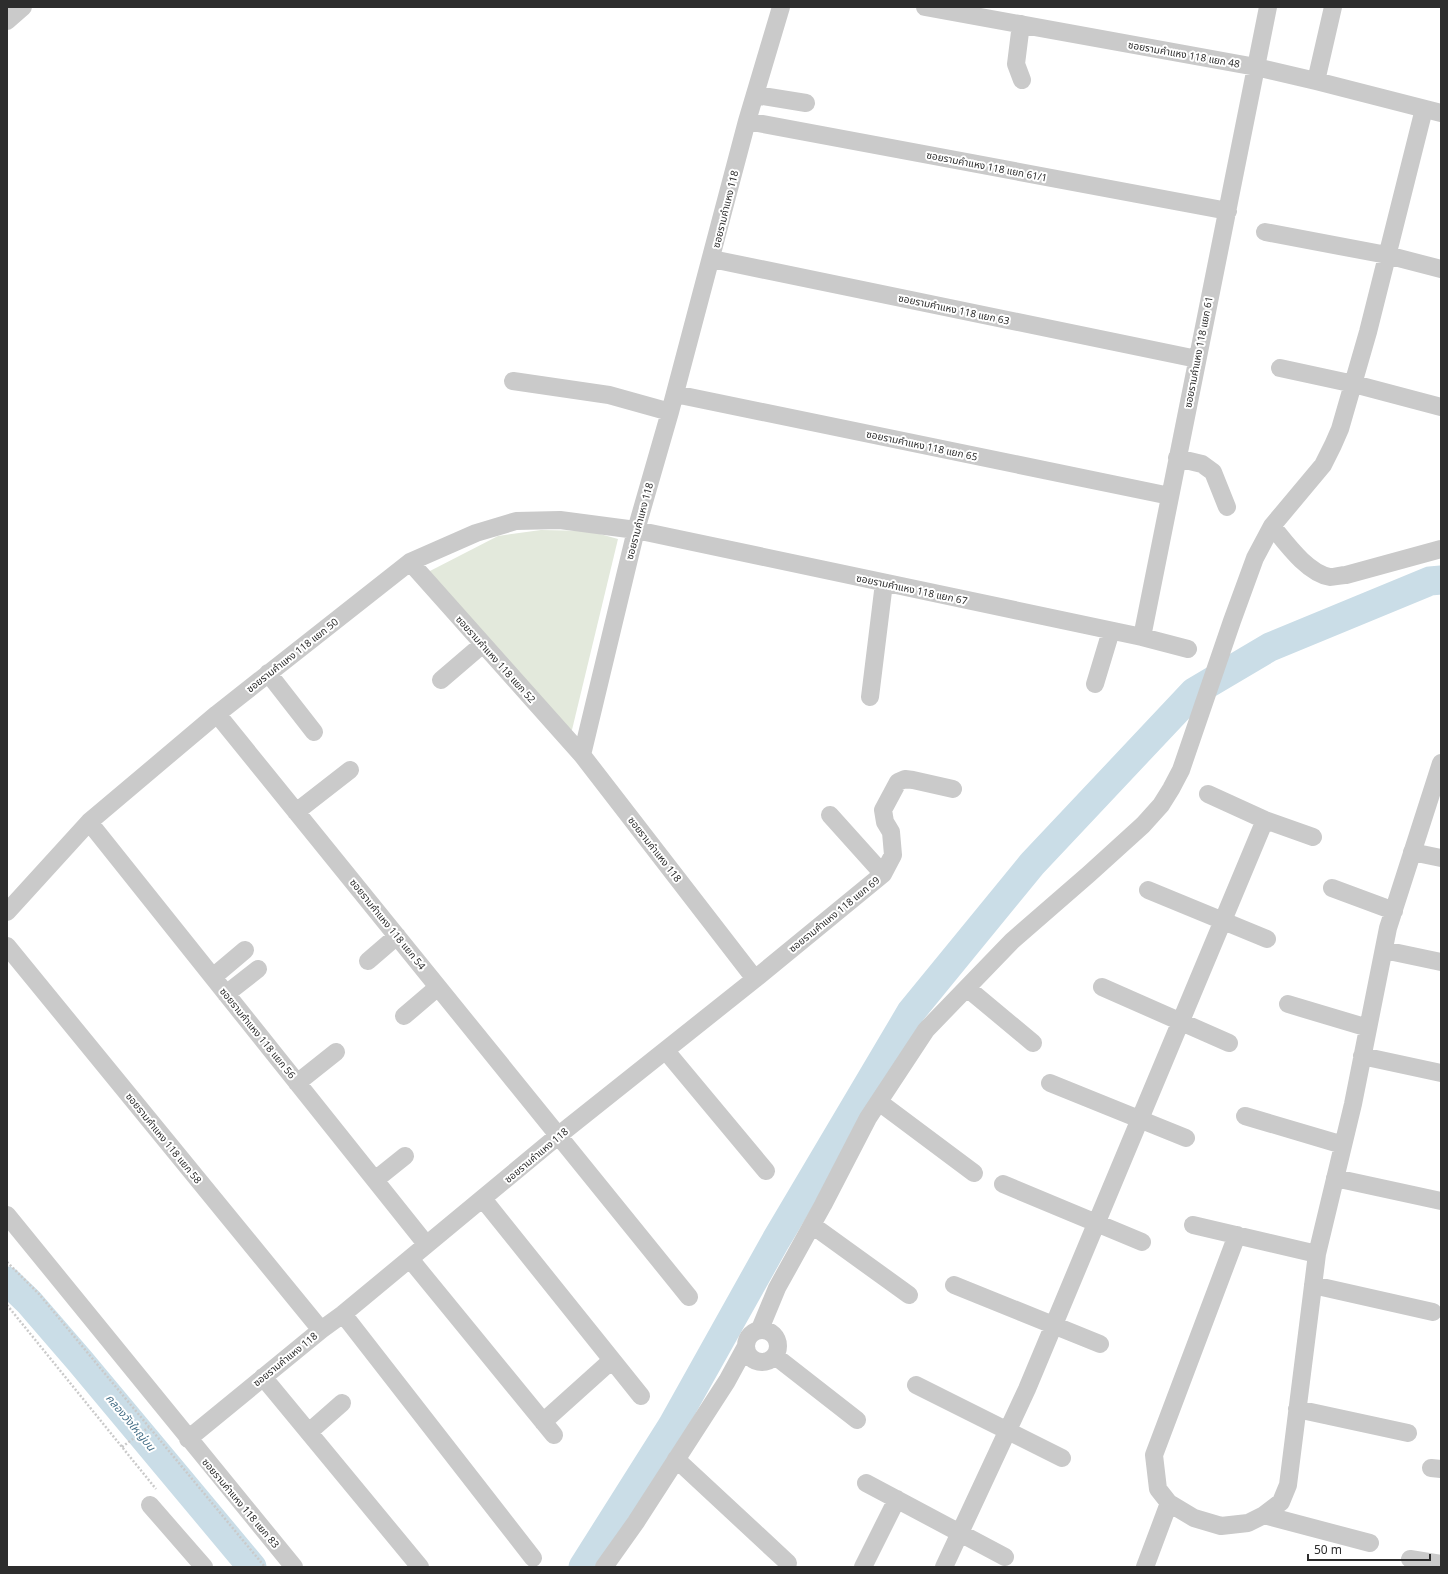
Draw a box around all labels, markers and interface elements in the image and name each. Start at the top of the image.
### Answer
street label: ซอยรามคำแหง 118 แยก 48 [1127,37,1241,71]
street label: ซอยรามคำแหง 118 แยก 61/1 [925,147,1049,185]
street label: ซอยรามคำแหง 118 [709,169,741,249]
street label: ซอยรามคำแหง 118 แยก 63 [897,290,1011,328]
street label: ซอยรามคำแหง 118 แยก 61 [1180,295,1216,409]
street label: ซอยรามคำแหง 118 แยก 65 [865,426,979,464]
street label: ซอยรามคำแหง 118 [622,481,656,561]
street label: ซอยรามคำแหง 118 แยก 67 [855,570,969,608]
street label: ซอยรามคำแหง 118 แยก 52 [453,612,539,706]
street label: ซอยรามคำแหง 118 แยก 50 [243,614,341,695]
street label: ซอยรามคำแหง 118 [625,813,685,885]
street label: ซอยรามคำแหง 118 แยก 69 [786,873,883,955]
street label: ซอยรามคำแหง 118 แยก 54 [347,876,429,973]
street label: ซอยรามคำแหง 118 แยก 56 [217,985,299,1082]
street label: ซอยรามคำแหง 118 แยก 58 [123,1090,205,1187]
street label: ซอยรามคำแหง 118 [501,1124,571,1186]
street label: ซอยรามคำแหง 118 [250,1328,320,1389]
water label: คลองวังใหญ่บน [103,1391,160,1454]
street label: ซอยรามคำแหง 118 แยก 83 [199,1455,283,1551]
scale bar [1308,1536,1430,1562]
text: 50 m [1314,1541,1342,1558]

